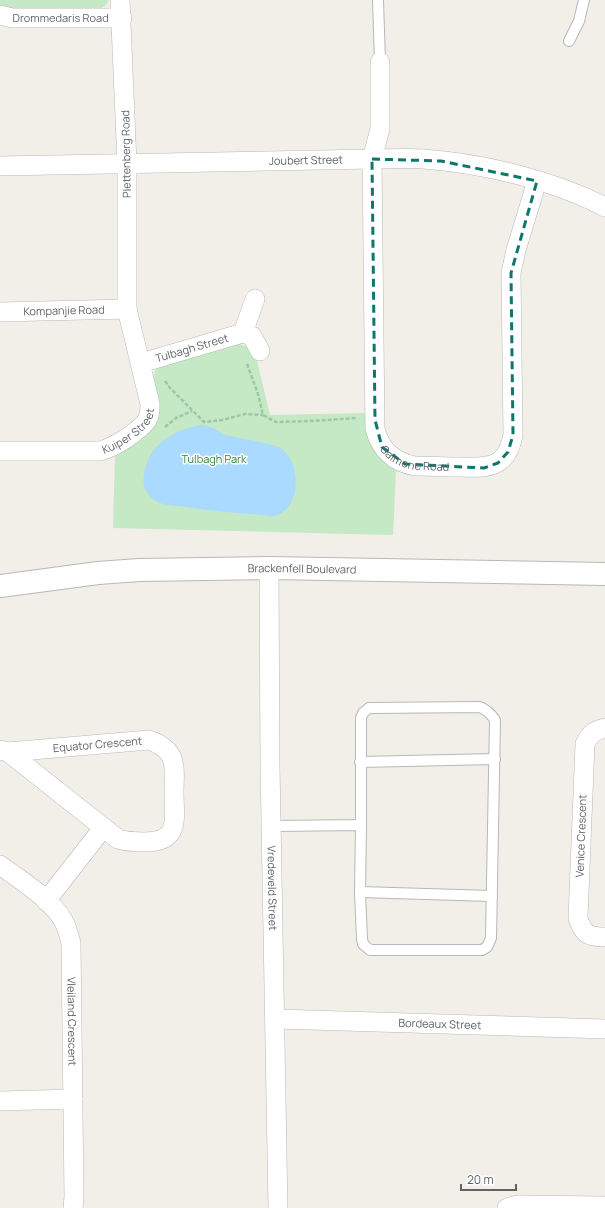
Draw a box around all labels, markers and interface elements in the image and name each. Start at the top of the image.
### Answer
street label: Drommedaris Road [13,10,109,25]
street label: Plettenberg Road [117,110,134,198]
street label: Joubert Street [269,152,343,168]
street label: Kompanjie Road [23,302,105,318]
street label: Tulbagh Street [153,330,230,365]
street label: Kuiper Street [100,408,157,457]
street label: Salmone Road [377,442,449,474]
park label: Tulbagh Park [182,451,247,466]
street label: Brackenfell Boulevard [248,560,357,577]
street label: Equator Crescent [52,733,143,755]
street label: Venice Crescent [572,794,589,878]
street label: Vredeveld Street [264,845,281,931]
street label: Vleiland Crescent [64,977,80,1066]
street label: Bordeaux Street [398,1015,482,1032]
scale bar [461,1166,516,1192]
text: 20 m [467,1171,494,1188]

